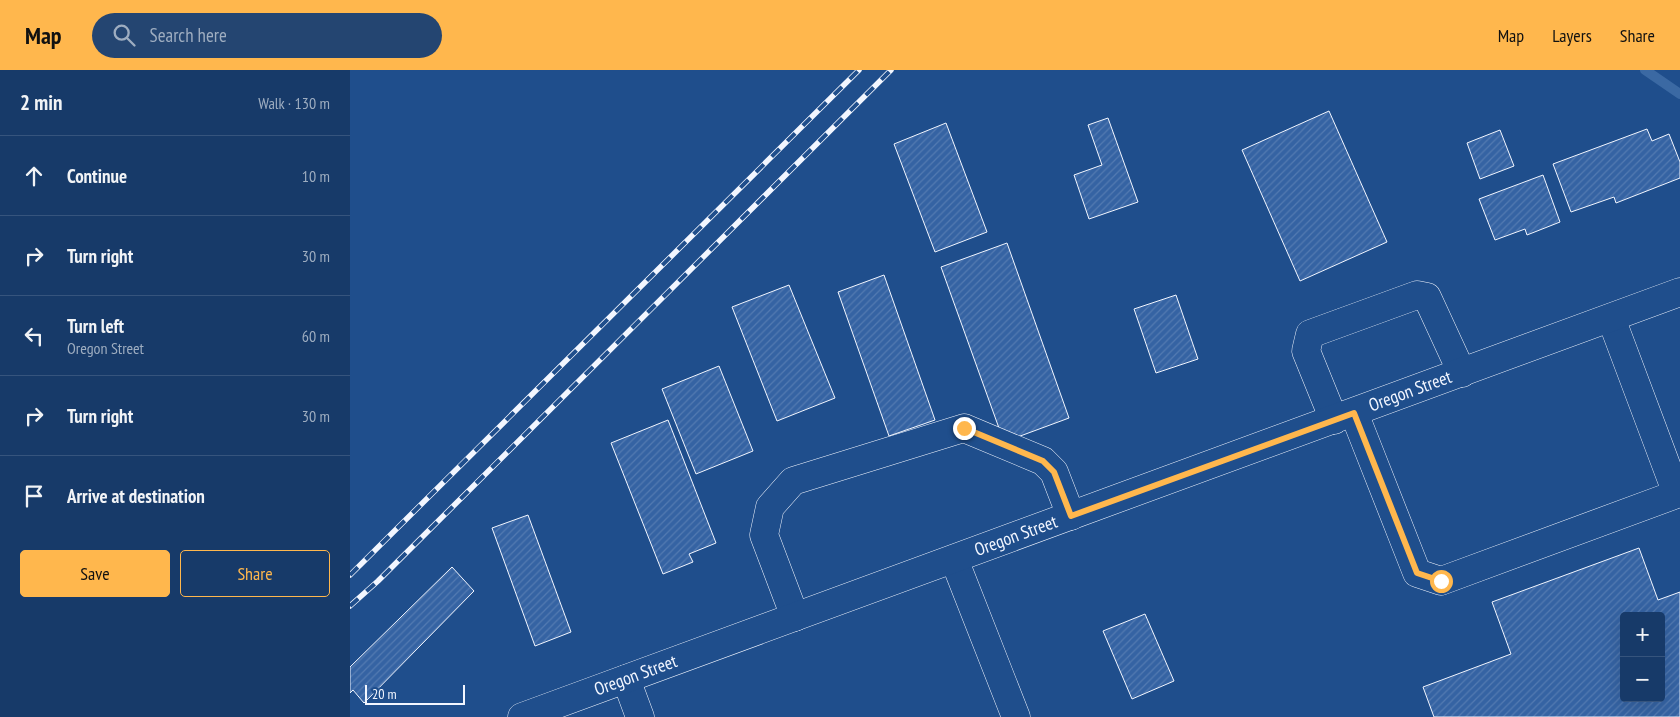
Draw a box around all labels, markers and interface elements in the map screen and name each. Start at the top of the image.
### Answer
search box [92,13,442,58]
text: Map [25,20,62,51]
icon: search [110,21,138,49]
text: Search here [150,23,227,47]
text: Map [1498,24,1524,47]
text: Layers [1552,24,1592,47]
text: Share [1620,24,1655,47]
text: 2 min [20,89,62,116]
text: Walk · 130 m [258,93,330,113]
icon: ahead [20,162,48,190]
text: Continue [67,164,127,188]
text: 10 m [302,166,330,186]
icon: right [20,242,48,270]
text: Turn right [67,244,133,268]
text: 30 m [302,246,330,266]
text: Turn left [67,314,124,338]
icon: left [20,322,48,350]
text: 60 m [302,326,330,346]
text: Oregon Street [67,338,144,358]
street label: Oregon Street [1365,365,1455,416]
icon: right [20,402,48,430]
text: Turn right [67,404,133,428]
text: 30 m [302,406,330,426]
route end [953,417,976,440]
icon: arrive [20,482,48,510]
text: Arrive at destination [67,484,205,508]
street label: Oregon Street [971,510,1060,561]
button: Save [20,550,170,597]
button: Share [180,550,330,597]
route start [1430,570,1453,593]
map controls [1620,612,1665,702]
button: + [1620,612,1665,657]
street label: Oregon Street [591,649,680,701]
button: − [1620,657,1665,702]
scale bar [365,682,465,705]
text: 20 m [372,685,397,703]

